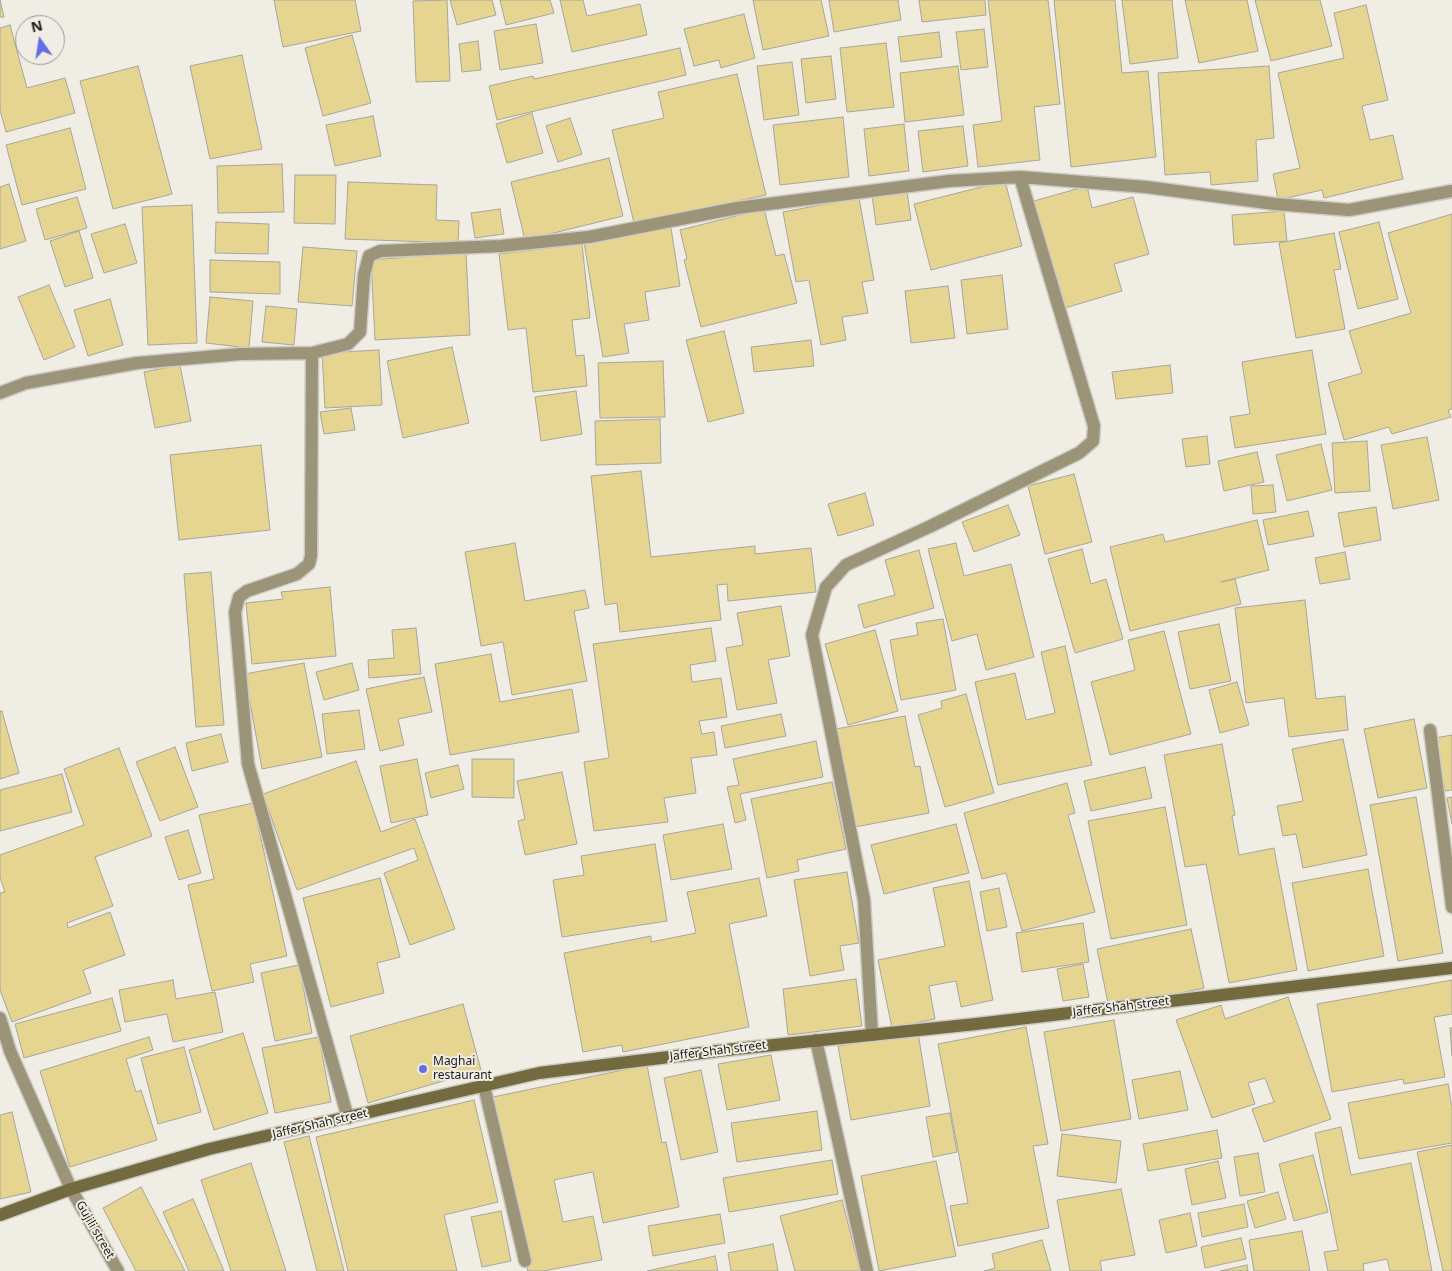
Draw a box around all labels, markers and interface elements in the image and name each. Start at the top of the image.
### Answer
north arrow [15,15,65,65]
text: N [29,15,44,36]
street label: Jaffer Shah street [1072,994,1170,1020]
street label: Jaffer Shah street [669,1038,767,1064]
place label: Maghai restaurant [433,1055,492,1083]
marker: Maghai restaurant [417,1063,429,1075]
street label: Jaffer Shah street [271,1106,369,1142]
street label: Gujili street [73,1199,117,1261]

